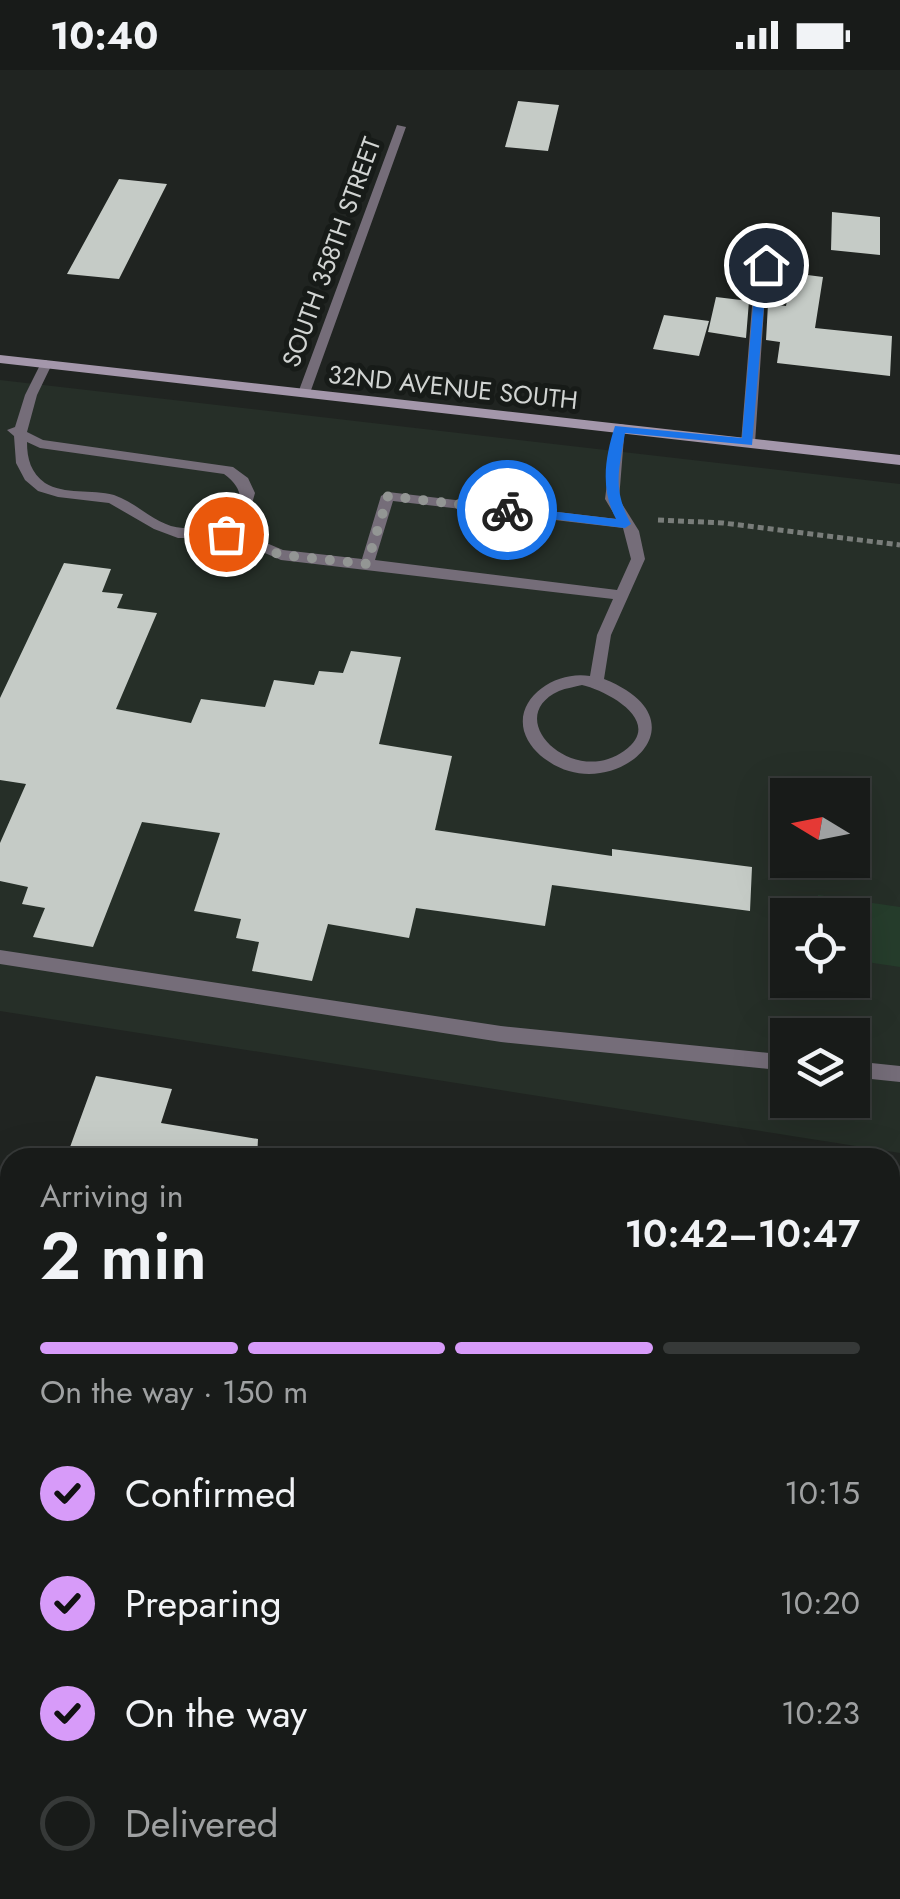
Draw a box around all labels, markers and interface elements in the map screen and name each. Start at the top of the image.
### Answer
text: 10:40 [50,8,158,63]
street label: SOUTH 358TH STREET [273,132,389,372]
pin [724,223,809,308]
icon: home [739,238,794,293]
street label: 32ND AVENUE SOUTH [326,356,580,418]
courier [457,460,557,560]
icon: bike [480,483,535,538]
pin [184,492,269,577]
icon: bag [199,507,254,562]
north arrow [770,778,870,878]
map controls [770,778,870,1118]
button: locate [770,898,870,998]
button: layers [770,1018,870,1118]
text: Arriving in [40,1173,184,1219]
text: 10:42–10:47 [624,1206,860,1261]
text: 2 min [40,1209,207,1303]
text: On the way · 150 m [40,1369,308,1415]
icon: check [40,1466,95,1521]
text: Confirmed [125,1466,296,1521]
text: 10:15 [784,1470,860,1516]
icon: check [40,1576,95,1631]
text: Preparing [125,1576,282,1631]
text: 10:20 [779,1580,860,1626]
icon: check [40,1686,95,1741]
text: On the way [125,1686,307,1741]
text: 10:23 [781,1690,860,1736]
text: Delivered [125,1796,278,1851]

